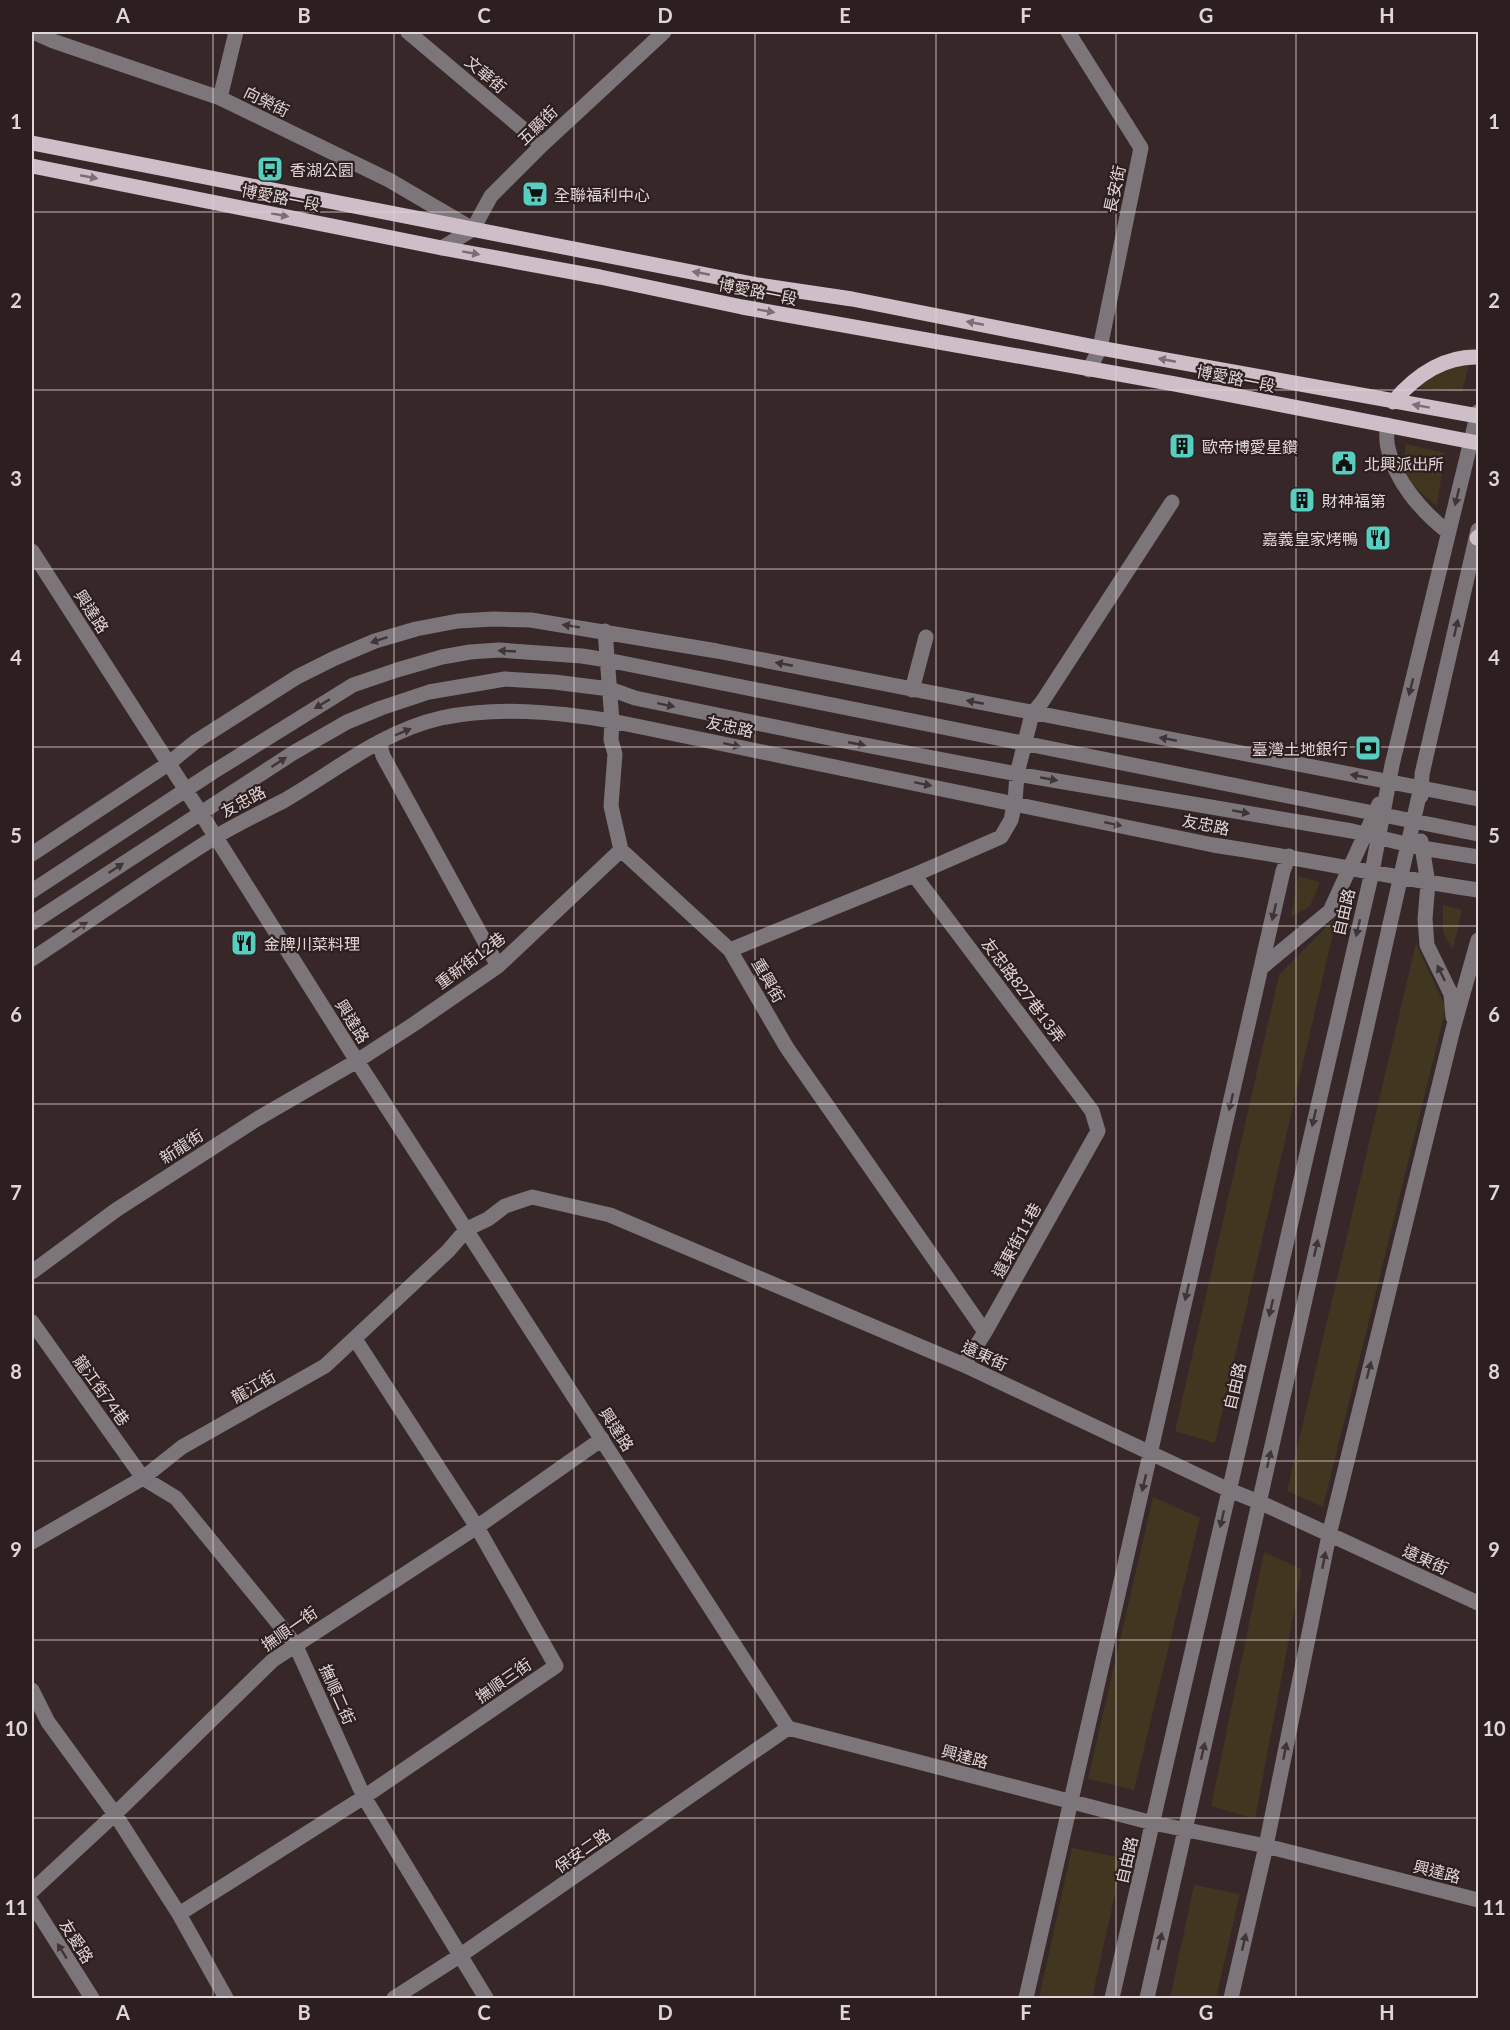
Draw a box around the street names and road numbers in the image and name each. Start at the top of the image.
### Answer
street label: 文華街 [462,51,510,97]
street label: 向榮街 [241,82,293,120]
street label: 五顯街 [513,101,561,149]
street label: 長安街 [1100,164,1128,214]
street label: 博愛路一段 [240,180,322,214]
street label: 博愛路一段 [717,274,799,308]
street label: 博愛路一段 [1195,361,1277,395]
street label: 興達路 [71,586,113,636]
street label: 友忠路 [705,712,755,740]
street label: 友忠路 [217,781,269,821]
street label: 友忠路 [1181,810,1231,838]
street label: 自由路 [1328,886,1358,938]
street label: 重新街12巷 [431,928,509,992]
street label: 友忠路827巷13弄 [978,934,1070,1046]
street label: 重興街 [749,954,789,1006]
street label: 興達路 [332,996,374,1046]
street label: 新龍街 [156,1125,206,1167]
street label: 遠東街11巷 [988,1199,1044,1281]
street label: 遠東街 [959,1336,1011,1374]
street label: 龍江街74巷 [70,1351,134,1429]
street label: 自由路 [1219,1360,1249,1412]
street label: 龍江街 [227,1366,279,1406]
street label: 興達路 [596,1404,638,1454]
street label: 遠東街 [1400,1540,1452,1578]
street label: 撫順一街 [257,1602,321,1654]
street label: 撫順三街 [471,1654,535,1706]
street label: 撫順二街 [316,1661,360,1727]
street label: 興達路 [939,1741,991,1771]
street label: 保安二路 [550,1824,614,1876]
street label: 自由路 [1111,1834,1141,1886]
street label: 興達路 [1411,1856,1463,1886]
street label: 友愛路 [56,1916,98,1966]

